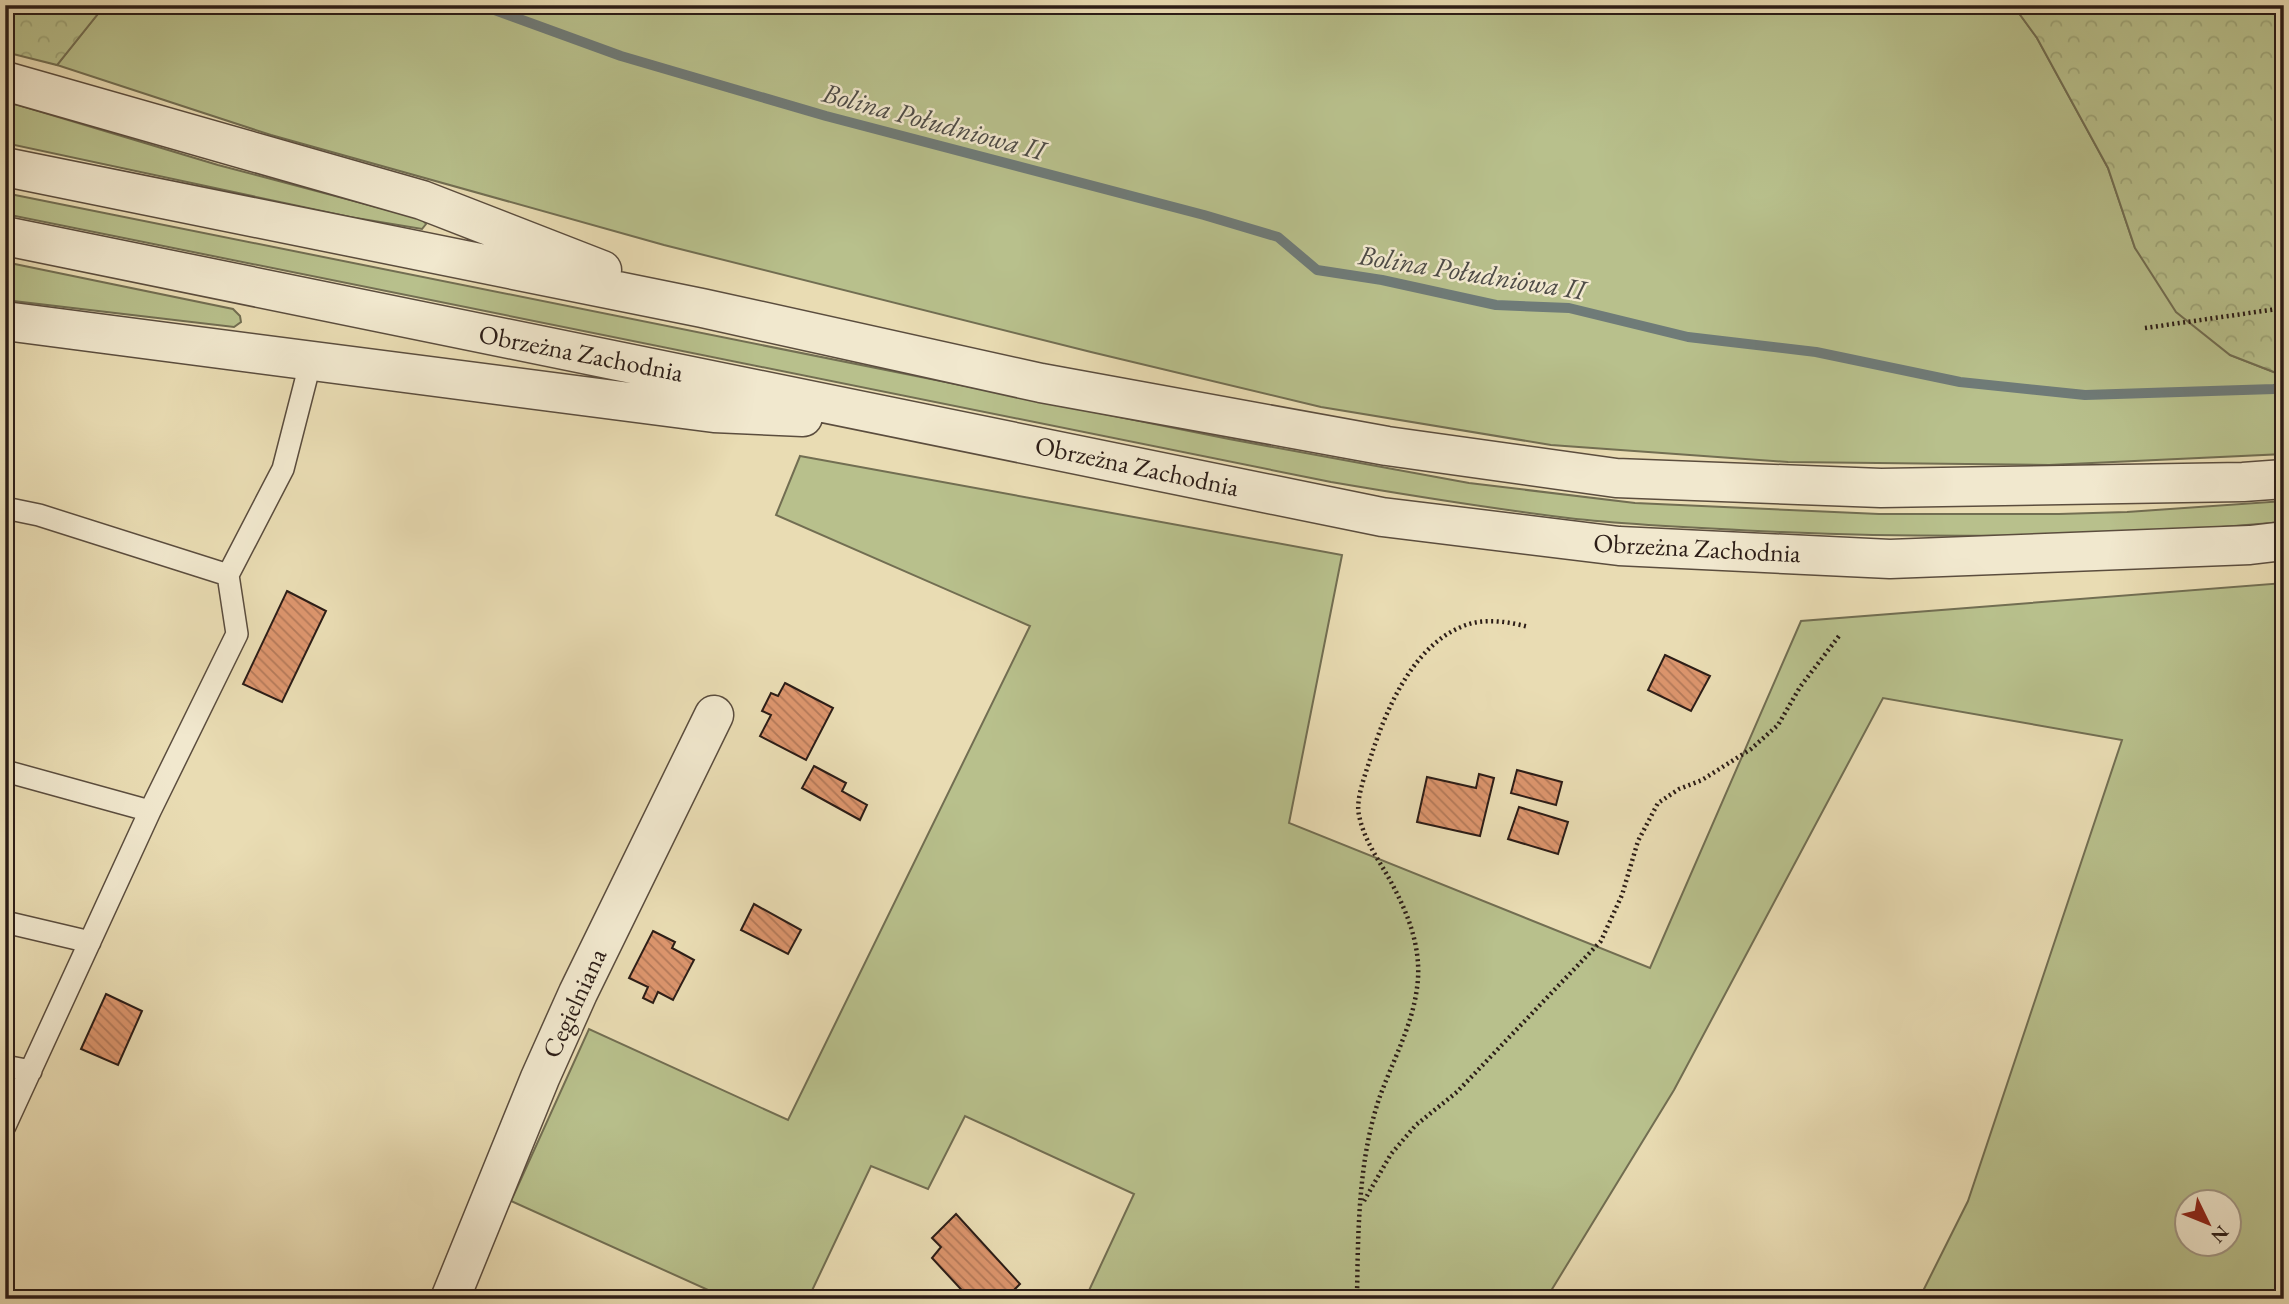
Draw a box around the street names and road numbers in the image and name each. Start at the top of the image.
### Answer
street label: Obrzeżna Zachodnia [476,317,687,390]
street label: Obrzeżna Zachodnia [1032,428,1243,504]
street label: Obrzeżna Zachodnia [1593,526,1802,570]
street label: Cegielniana [534,942,614,1063]

